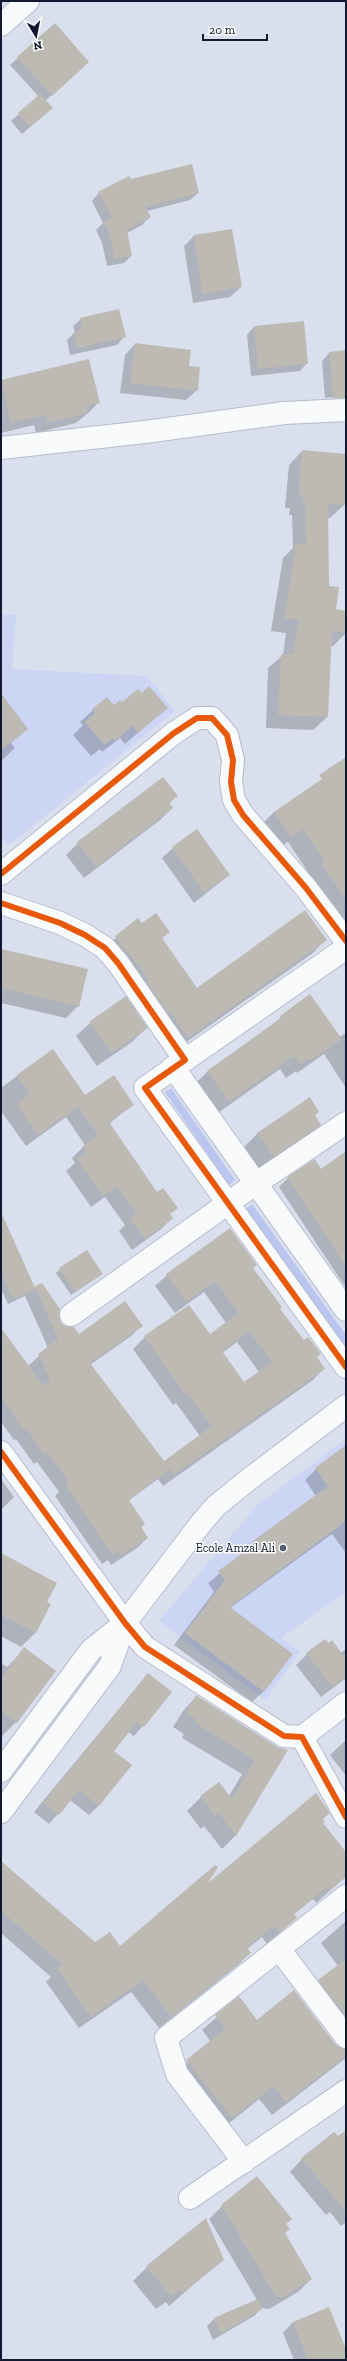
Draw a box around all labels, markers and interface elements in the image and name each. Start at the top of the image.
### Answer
north arrow [16,16,56,56]
scale bar [203,16,267,42]
text: 20 m [209,23,236,37]
text: N [32,38,43,53]
place label: Ecole Amzal Ali [196,1541,276,1555]
marker: Ecole Amzal Ali [278,1543,288,1553]

